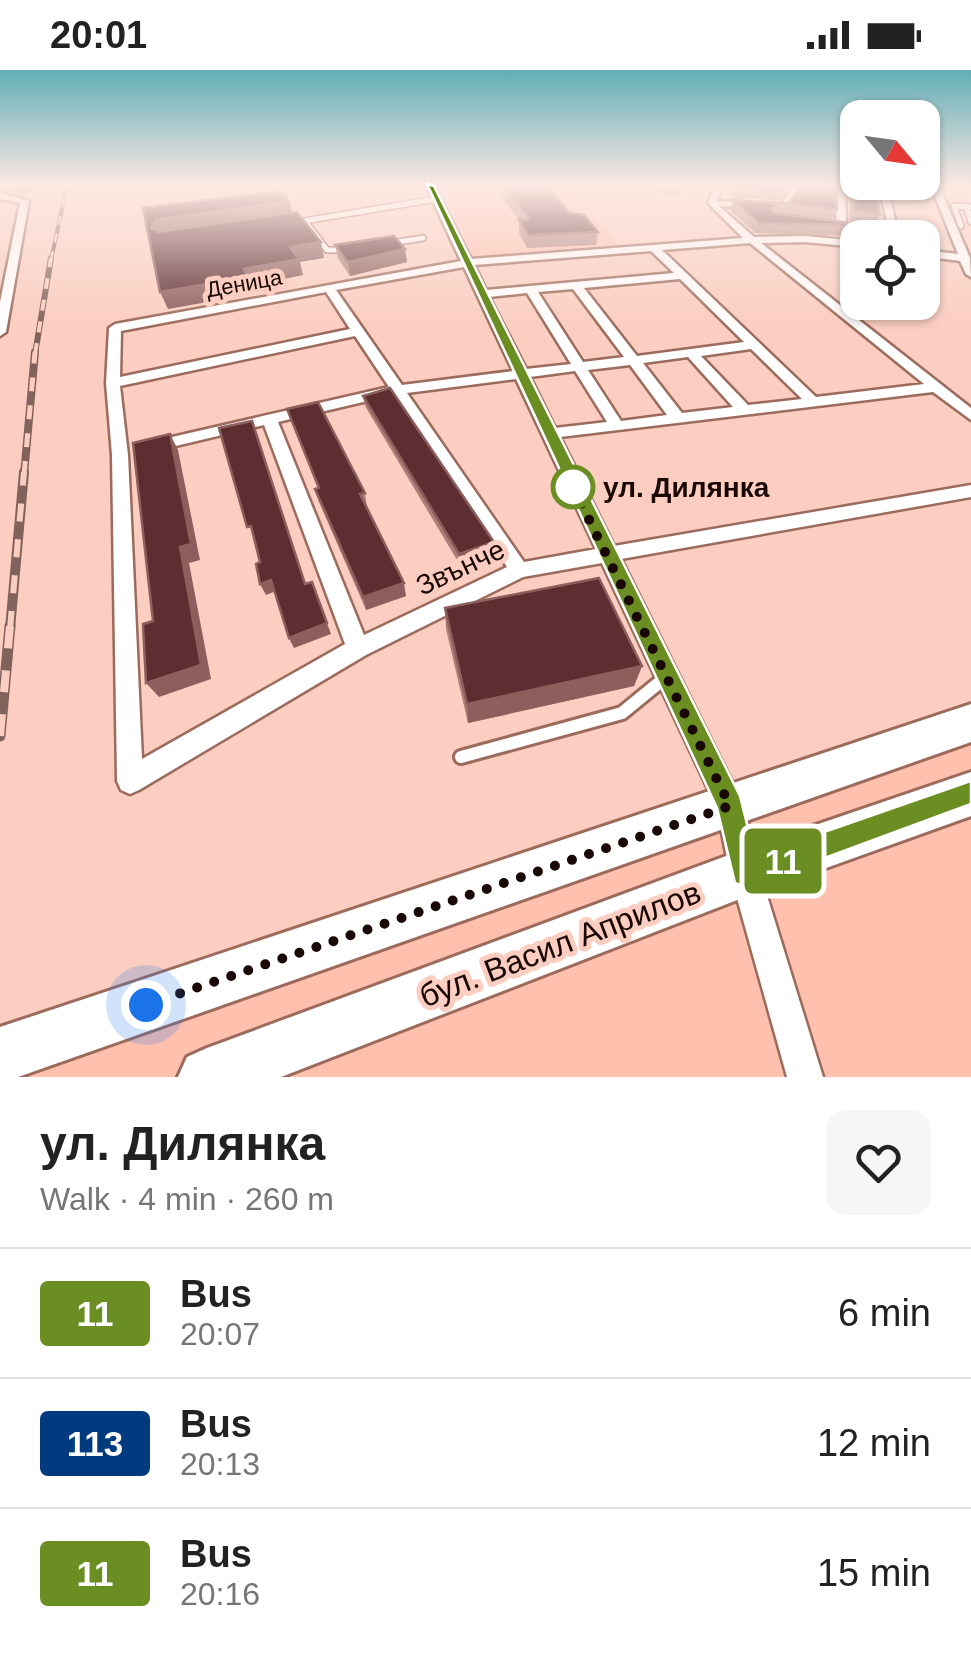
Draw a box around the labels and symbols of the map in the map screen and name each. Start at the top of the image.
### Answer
north arrow [840,100,940,200]
street label: Деница [204,264,285,302]
marker: ул. Дилянка [552,466,594,508]
place label: ул. Дилянка [603,472,770,503]
street label: Звънче [411,534,509,601]
line badge: 11 [738,828,828,894]
street label: бул. Васил Априлов [414,874,706,1014]
your location [121,980,171,1030]

